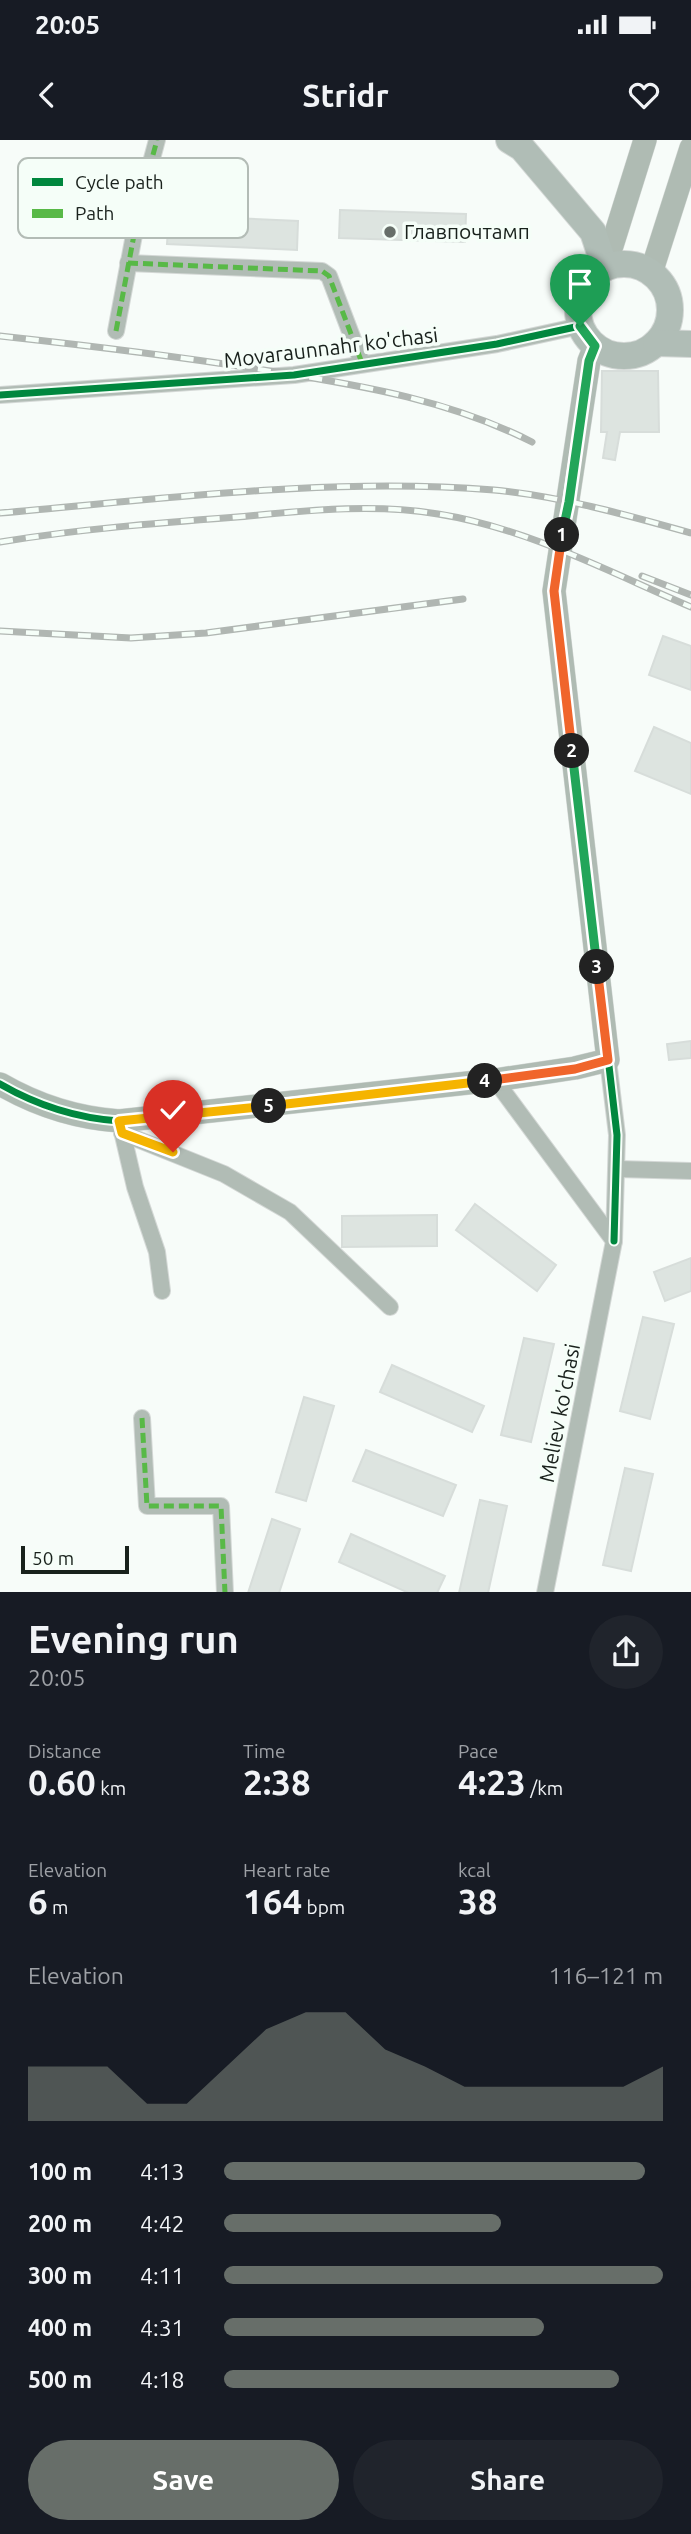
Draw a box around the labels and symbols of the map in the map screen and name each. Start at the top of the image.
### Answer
legend [18,158,248,238]
text: Cycle path [75,171,164,193]
text: Path [75,202,114,224]
place label: Главпочтамп [404,219,530,243]
marker: Главпочтамп [382,224,398,240]
pin [550,254,610,326]
street label: Movaraunnahr ko'chasi [222,322,439,372]
pin: 1 [544,518,580,552]
pin: 2 [554,734,590,768]
pin: 3 [580,950,614,984]
pin: 4 [468,1063,503,1098]
pin [143,1080,203,1152]
pin: 5 [252,1088,286,1124]
street label: Meliev ko'chasi [534,1341,584,1484]
scale bar [21,1544,130,1575]

